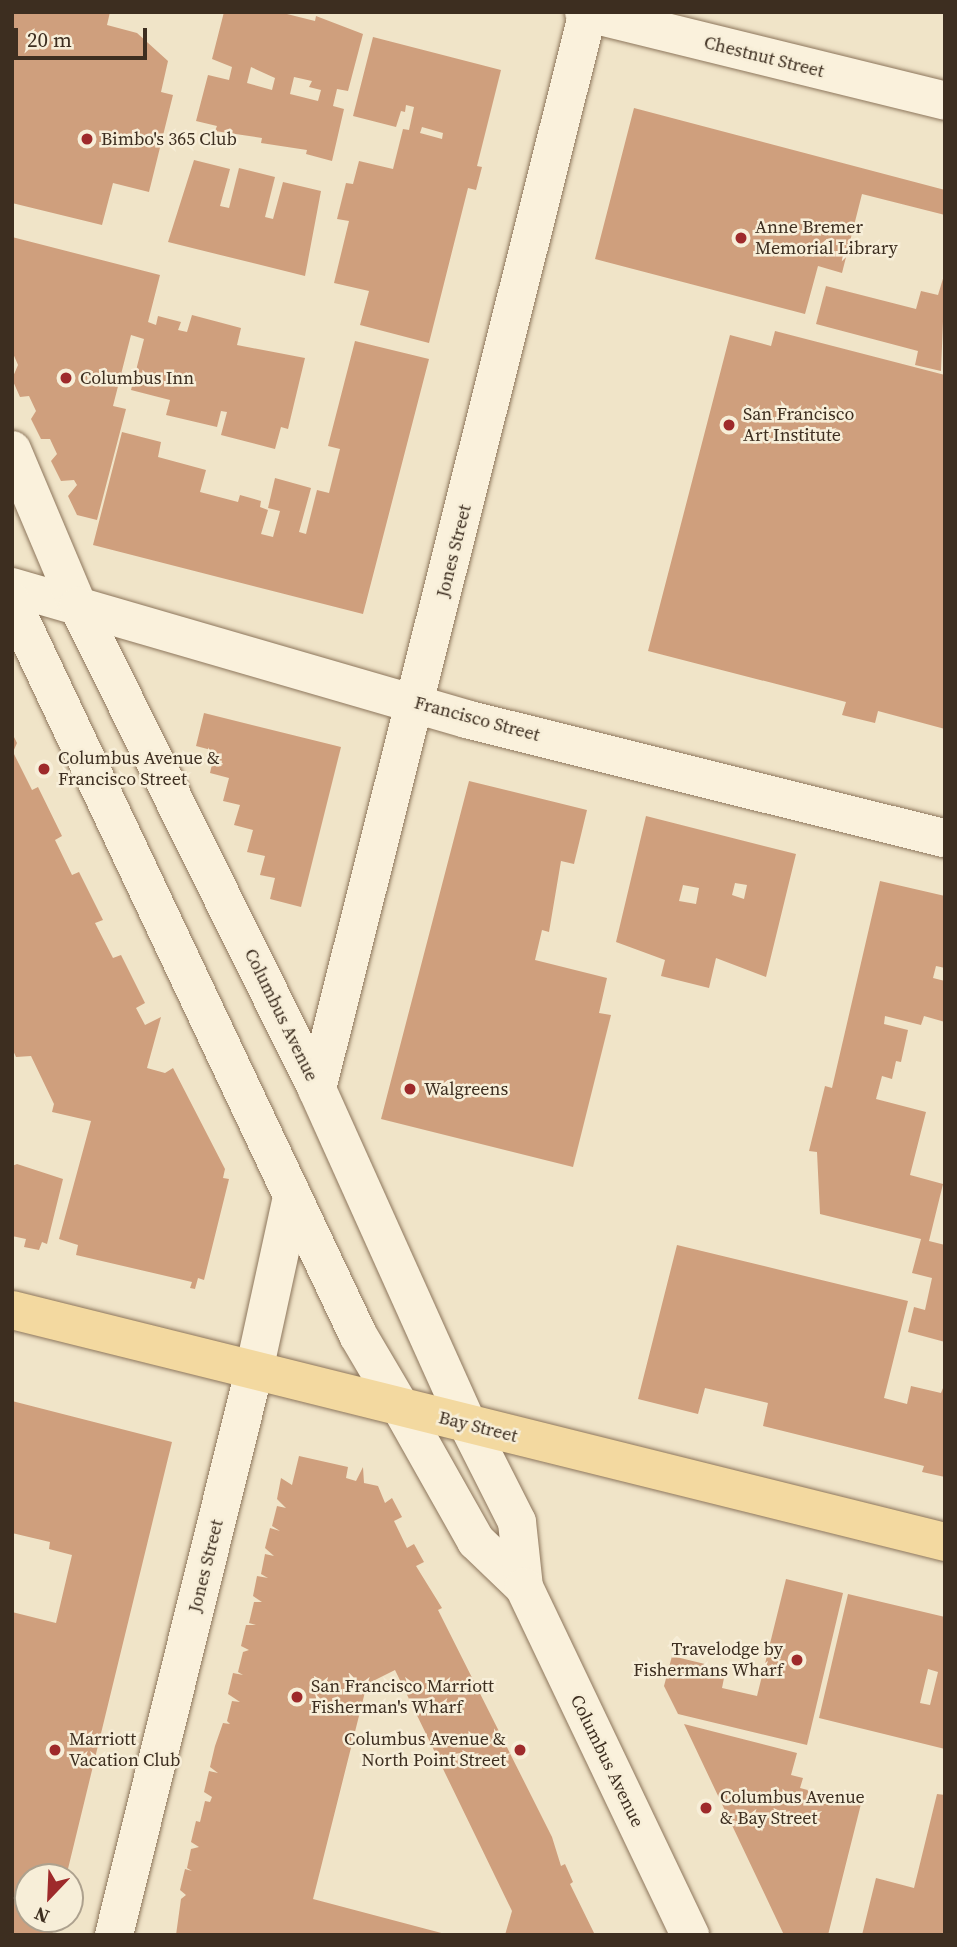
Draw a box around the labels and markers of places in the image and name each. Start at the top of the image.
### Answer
place label: Bimbo's 365 Club [101,128,237,150]
marker: Bimbo's 365 Club [79,131,95,147]
place label: Anne Bremer Memorial Library [755,217,898,260]
marker: Anne Bremer Memorial Library [733,230,749,246]
place label: Columbus Inn [80,367,194,389]
marker: Columbus Inn [58,370,74,386]
place label: San Francisco Art Institute [743,404,854,446]
marker: San Francisco Art Institute [721,417,737,433]
place label: Columbus Avenue & Francisco Street [58,748,220,790]
marker: Columbus Avenue & Francisco Street [36,761,52,777]
place label: Walgreens [424,1078,508,1100]
marker: Walgreens [402,1081,418,1097]
place label: Travelodge by Fishermans Wharf [633,1639,783,1682]
marker: Travelodge by Fishermans Wharf [789,1652,805,1668]
place label: San Francisco Marriott Fisherman's Wharf [311,1676,494,1718]
marker: San Francisco Marriott Fisherman's Wharf [289,1689,305,1705]
place label: Marriott Vacation Club [69,1729,180,1772]
place label: Columbus Avenue & North Point Street [344,1729,506,1772]
marker: Marriott Vacation Club [47,1742,63,1758]
marker: Columbus Avenue & North Point Street [512,1742,528,1758]
place label: Columbus Avenue & Bay Street [720,1787,865,1829]
marker: Columbus Avenue & Bay Street [698,1800,714,1816]

